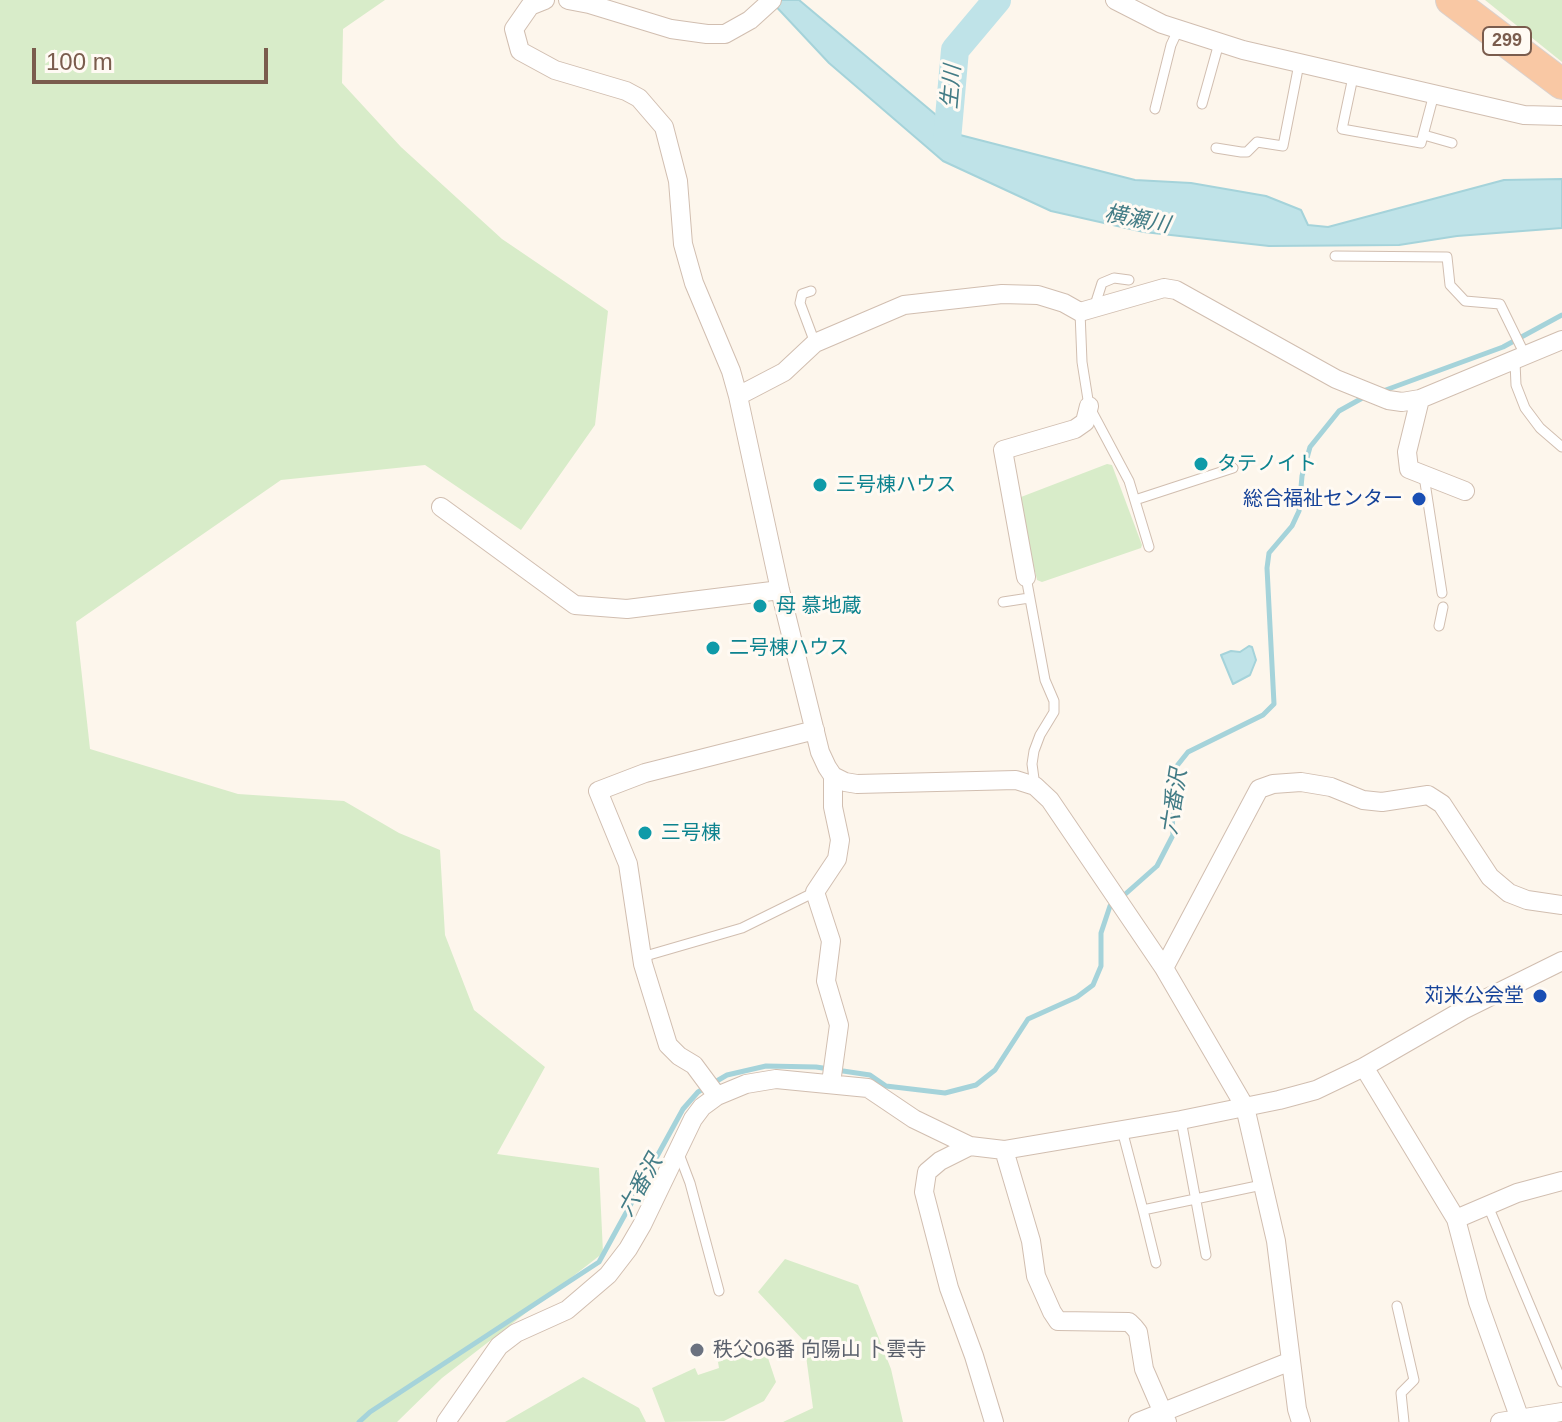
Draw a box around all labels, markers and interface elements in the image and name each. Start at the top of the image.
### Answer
road number: 299 [1483,27,1531,55]
scale bar [36,32,272,82]
text: 100 m [46,48,113,75]
water label: 生川 [937,64,967,110]
water label: 横瀬川 [1102,201,1172,239]
place label: タテノイト [1217,452,1317,476]
marker: タテノイト [1192,455,1210,473]
place label: 三号棟ハウス [836,473,956,497]
marker: 三号棟ハウス [811,476,829,494]
place label: 総合福祉センター [1243,487,1403,511]
marker: 総合福祉センター [1410,490,1428,508]
place label: 母 慕地蔵 [776,594,862,618]
marker: 母 慕地蔵 [751,597,769,615]
place label: 二号棟ハウス [729,636,849,660]
marker: 二号棟ハウス [704,639,722,657]
water label: 六番沢 [1157,767,1193,837]
place label: 三号棟 [661,821,721,845]
marker: 三号棟 [636,824,654,842]
place label: 苅米公会堂 [1424,984,1524,1008]
marker: 苅米公会堂 [1531,987,1549,1005]
water label: 六番沢 [613,1151,669,1221]
place label: 秩父06番 向陽山 卜雲寺 [713,1338,926,1362]
marker: 秩父06番 向陽山 卜雲寺 [688,1341,706,1359]

